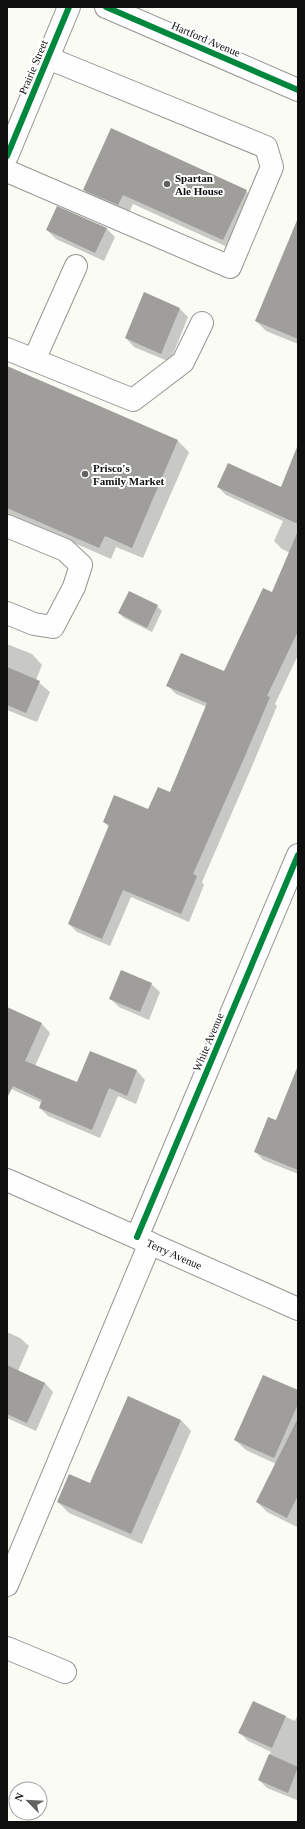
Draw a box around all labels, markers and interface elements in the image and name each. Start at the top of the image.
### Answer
street label: Hartford Avenue [170,19,242,59]
street label: Prairie Street [16,38,50,96]
place label: Spartan Ale House [175,172,223,197]
marker: Spartan Ale House [162,179,172,189]
place label: Prisco's Family Market [93,462,165,487]
marker: Prisco's Family Market [80,469,90,479]
street label: White Avenue [190,1011,226,1073]
street label: Terry Avenue [145,1237,204,1272]
north arrow [8,1781,48,1821]
text: N [12,1791,26,1803]

